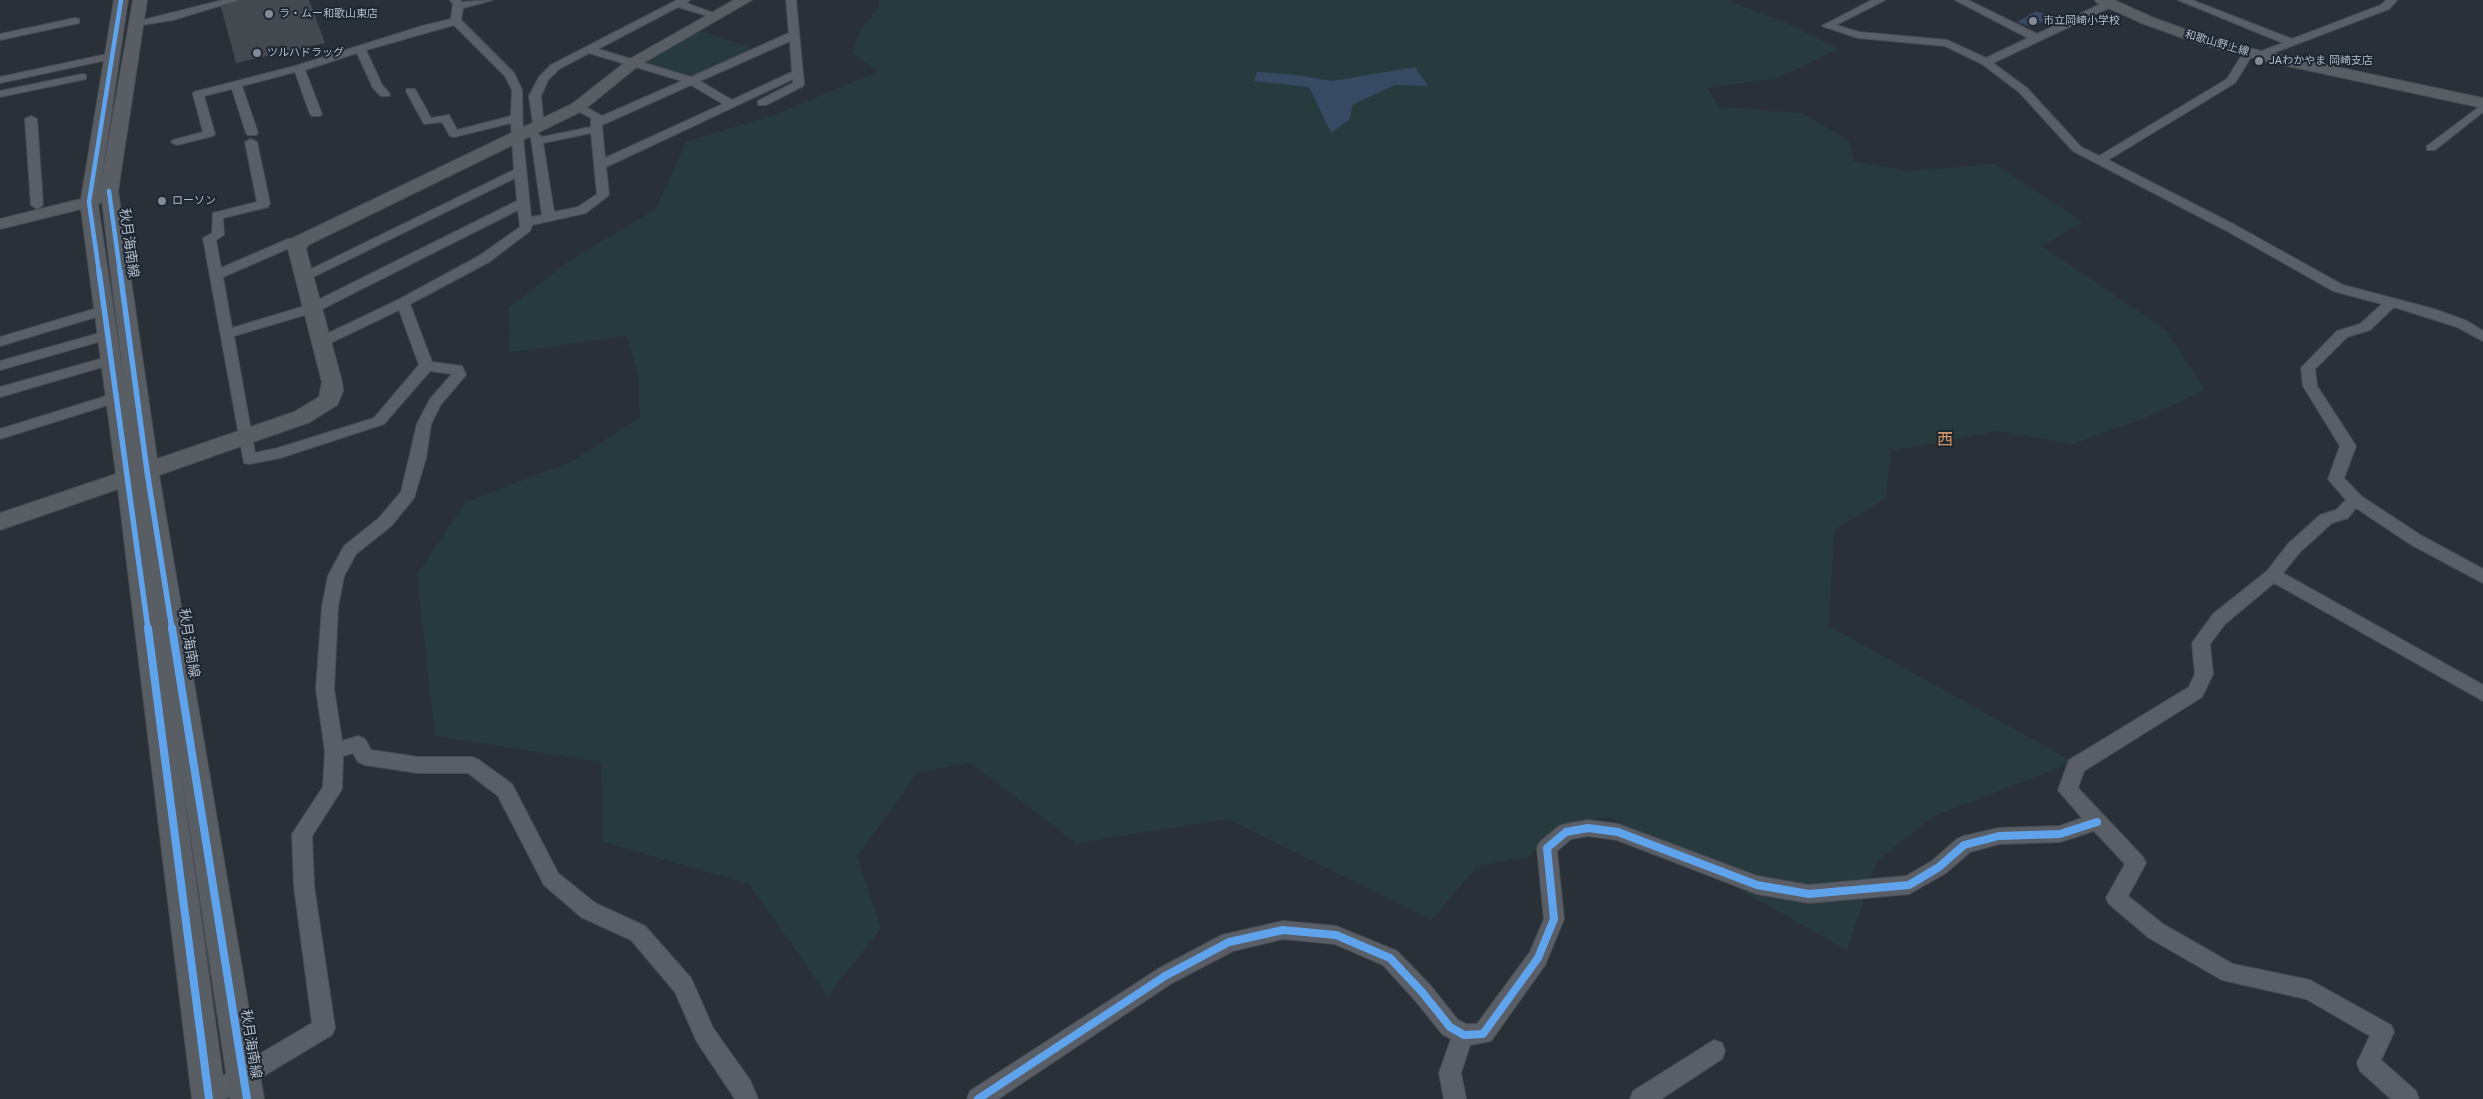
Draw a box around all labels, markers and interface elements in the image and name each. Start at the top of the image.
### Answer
place label: ラ・ムー和歌山東店 [279,7,378,21]
marker: ラ・ムー和歌山東店 [263,8,275,20]
place label: 市立岡崎小学校 [2043,14,2120,28]
marker: 市立岡崎小学校 [2027,15,2039,27]
street label: 和歌山野上線 [2183,28,2251,58]
place label: ツルハドラッグ [267,46,344,60]
marker: ツルハドラッグ [251,47,263,59]
place label: JAわかやま 岡崎支店 [2269,54,2373,68]
marker: JAわかやま 岡崎支店 [2253,55,2265,67]
place label: ローソン [172,194,216,208]
marker: ローソン [156,195,168,207]
street label: 秋月海南線 [116,207,142,279]
district label: 西 [1937,430,1953,450]
street label: 秋月海南線 [175,607,203,679]
street label: 秋月海南線 [237,1008,265,1080]

